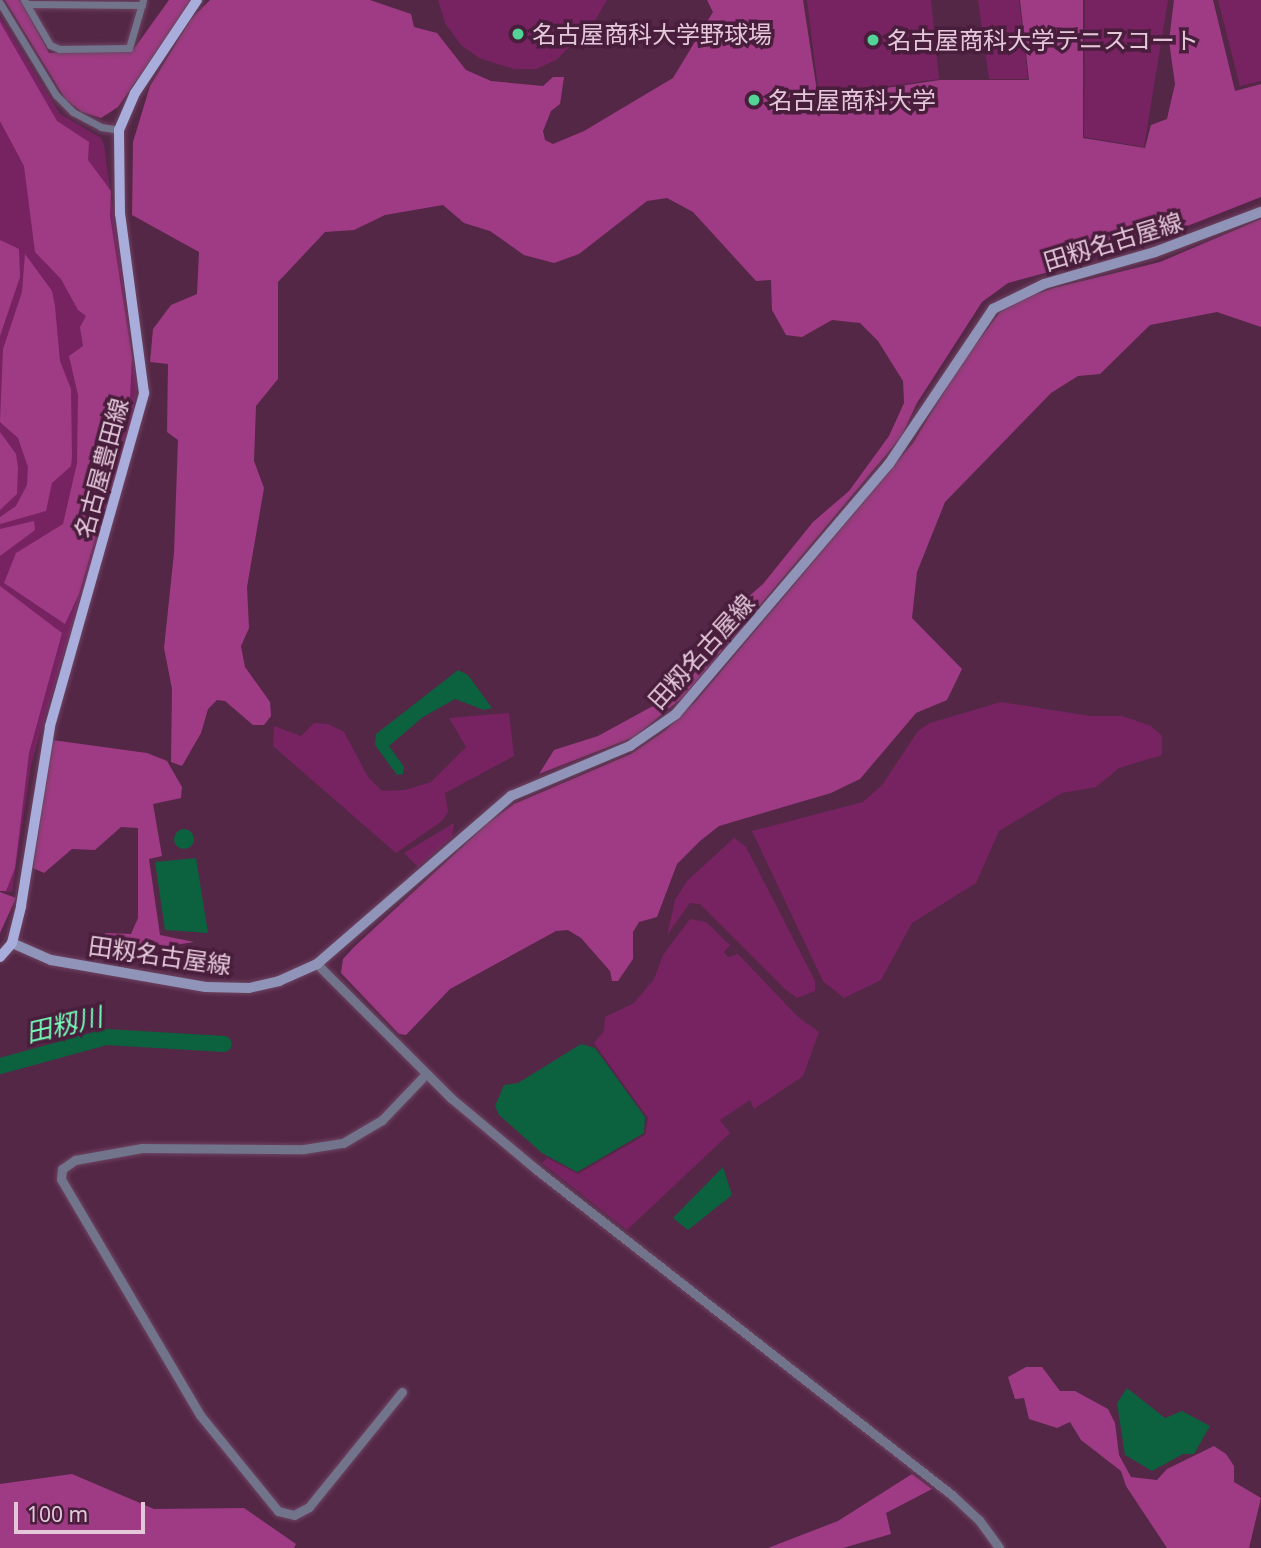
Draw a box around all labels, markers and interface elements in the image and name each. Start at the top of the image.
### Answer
place label: 名古屋商科大学野球場 [532,20,772,48]
marker: 名古屋商科大学野球場 [510,26,526,42]
place label: 名古屋商科大学テニスコート [887,26,1199,54]
marker: 名古屋商科大学テニスコート [865,32,881,48]
place label: 名古屋商科大学 [768,86,936,114]
marker: 名古屋商科大学 [746,92,762,108]
street label: 田籾名古屋線 [1040,206,1186,276]
street label: 名古屋豊田線 [68,395,134,541]
street label: 田籾名古屋線 [642,588,760,714]
street label: 田籾名古屋線 [87,931,233,979]
water label: 田籾川 [22,1001,106,1049]
scale bar [18,1488,149,1532]
text: 100 m [27,1500,88,1528]

